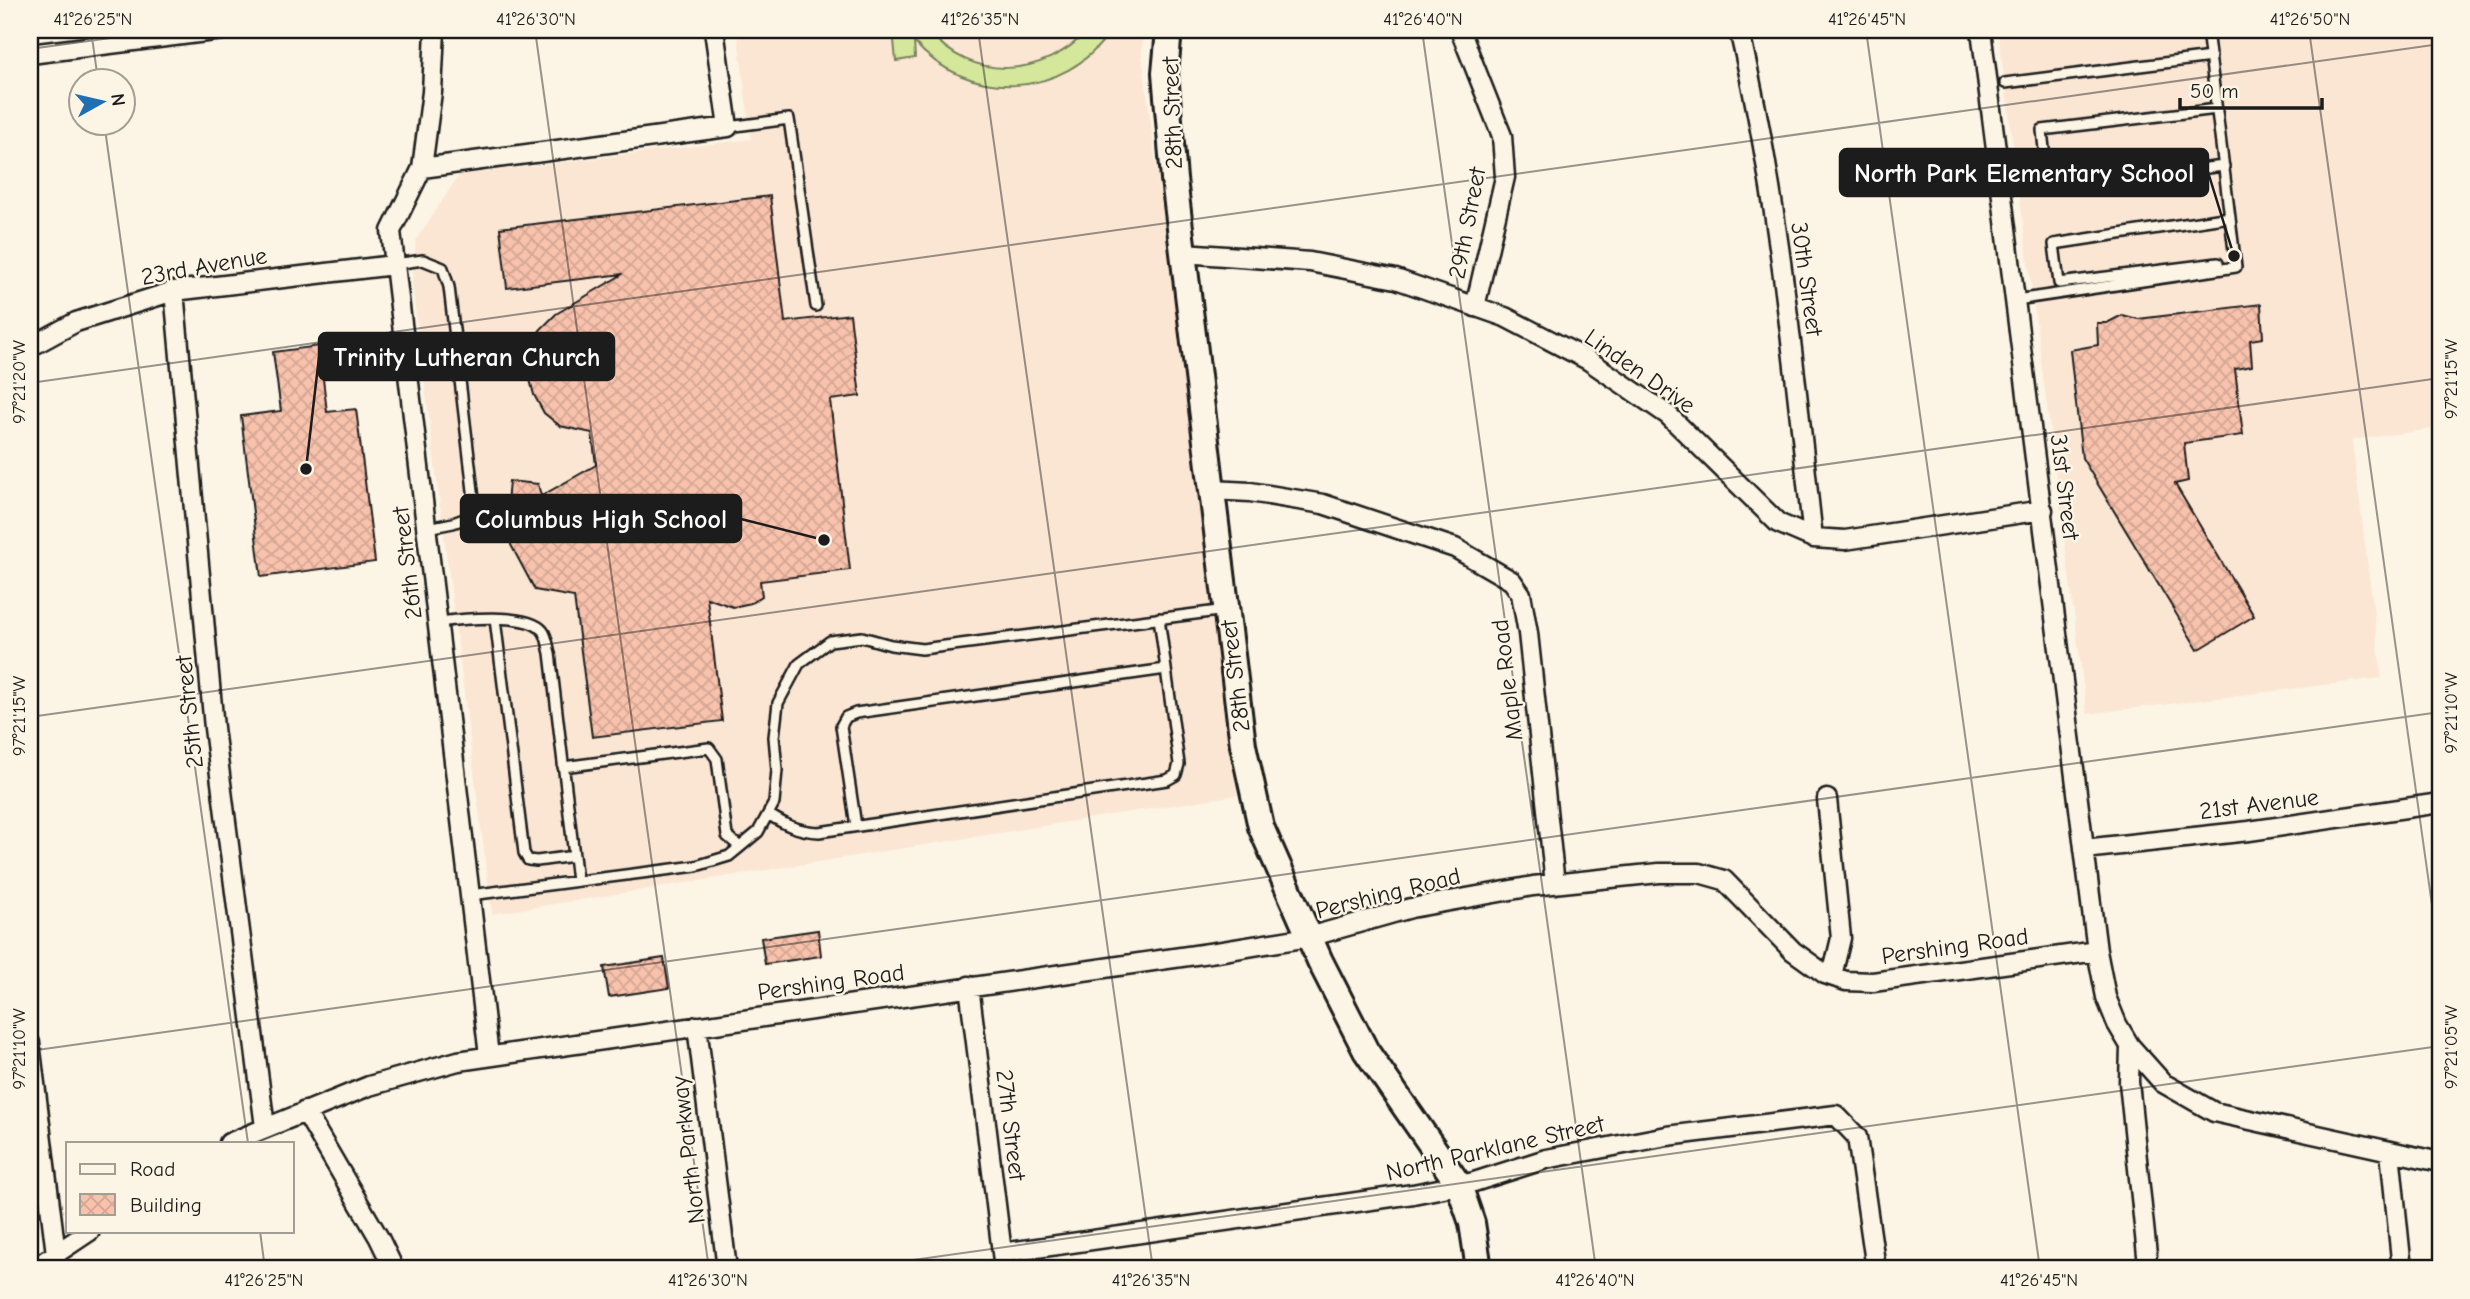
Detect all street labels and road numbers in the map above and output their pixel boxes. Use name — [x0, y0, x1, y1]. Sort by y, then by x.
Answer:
street label: 28th Street — [1156, 55, 1188, 170]
street label: 29th Street — [1442, 164, 1492, 281]
street label: 30th Street — [1785, 220, 1829, 339]
street label: 23rd Avenue — [139, 241, 269, 291]
street label: Linden Drive — [1579, 323, 1701, 419]
street label: 31st Street — [2045, 432, 2086, 543]
street label: 26th Street — [386, 504, 428, 621]
street label: 28th Street — [1214, 617, 1256, 734]
street label: Maple Road — [1486, 618, 1528, 742]
street label: 25th Street — [169, 653, 209, 770]
street label: 21st Avenue — [2198, 783, 2320, 825]
street label: Pershing Road — [1313, 862, 1463, 924]
street label: Pershing Road — [1880, 922, 2030, 970]
street label: Pershing Road — [756, 958, 906, 1006]
street label: 27th Street — [990, 1068, 1032, 1183]
street label: North Parkway — [665, 1074, 711, 1226]
street label: North Parklane Street — [1383, 1109, 1608, 1187]

